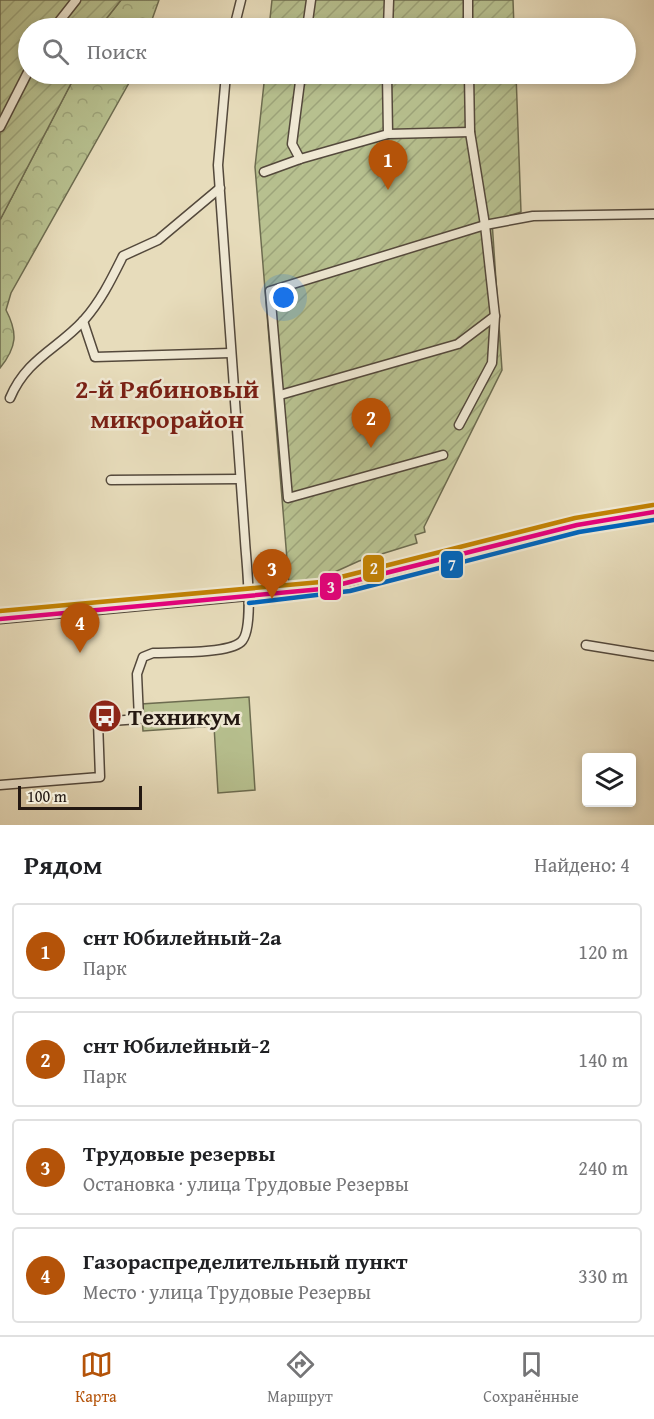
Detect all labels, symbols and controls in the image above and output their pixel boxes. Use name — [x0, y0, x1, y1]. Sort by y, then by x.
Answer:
search box — [18, 18, 636, 84]
icon: search — [39, 35, 72, 68]
text: Поиск — [87, 35, 147, 67]
pin: 1 — [368, 140, 408, 190]
your location — [269, 283, 298, 312]
district label: 2-й Рябиновый микрорайон — [75, 369, 259, 438]
pin: 2 — [352, 398, 391, 448]
pin: 3 — [252, 550, 292, 599]
line badge: 7 — [440, 550, 464, 579]
text: 7 — [448, 552, 456, 576]
line badge: 2 — [362, 554, 385, 583]
text: 2 — [370, 556, 378, 580]
line badge: 3 — [319, 572, 342, 601]
text: 3 — [327, 575, 335, 599]
pin: 4 — [60, 604, 100, 653]
bus stop icon: Техникум — [87, 698, 123, 734]
place label: Техникум — [128, 699, 241, 734]
map controls — [582, 753, 636, 807]
button: layers — [582, 753, 636, 807]
scale bar — [18, 783, 142, 810]
text: 100 m — [27, 784, 67, 808]
text: Рядом — [24, 845, 102, 884]
text: Найдено: 4 — [534, 850, 630, 879]
text: снт Юбилейный-2а — [83, 921, 282, 953]
text: 1 — [40, 937, 51, 966]
text: 120 m — [578, 937, 628, 966]
text: Парк — [83, 953, 127, 982]
text: снт Юбилейный-2 — [83, 1029, 270, 1061]
text: 2 — [40, 1045, 51, 1074]
text: 140 m — [578, 1045, 628, 1074]
text: Парк — [83, 1061, 127, 1090]
text: Трудовые резервы — [83, 1137, 275, 1169]
text: 3 — [40, 1153, 51, 1182]
text: 240 m — [578, 1153, 628, 1182]
text: Остановка · улица Трудовые Резервы — [83, 1169, 409, 1198]
text: Газораспределительный пункт — [83, 1245, 407, 1277]
text: 4 — [40, 1261, 51, 1290]
text: 330 m — [578, 1261, 628, 1290]
text: Место · улица Трудовые Резервы — [83, 1277, 371, 1306]
tab: Карта — [75, 1348, 117, 1408]
tab: Маршрут — [267, 1348, 333, 1408]
tab: Сохранённые — [483, 1348, 579, 1408]

